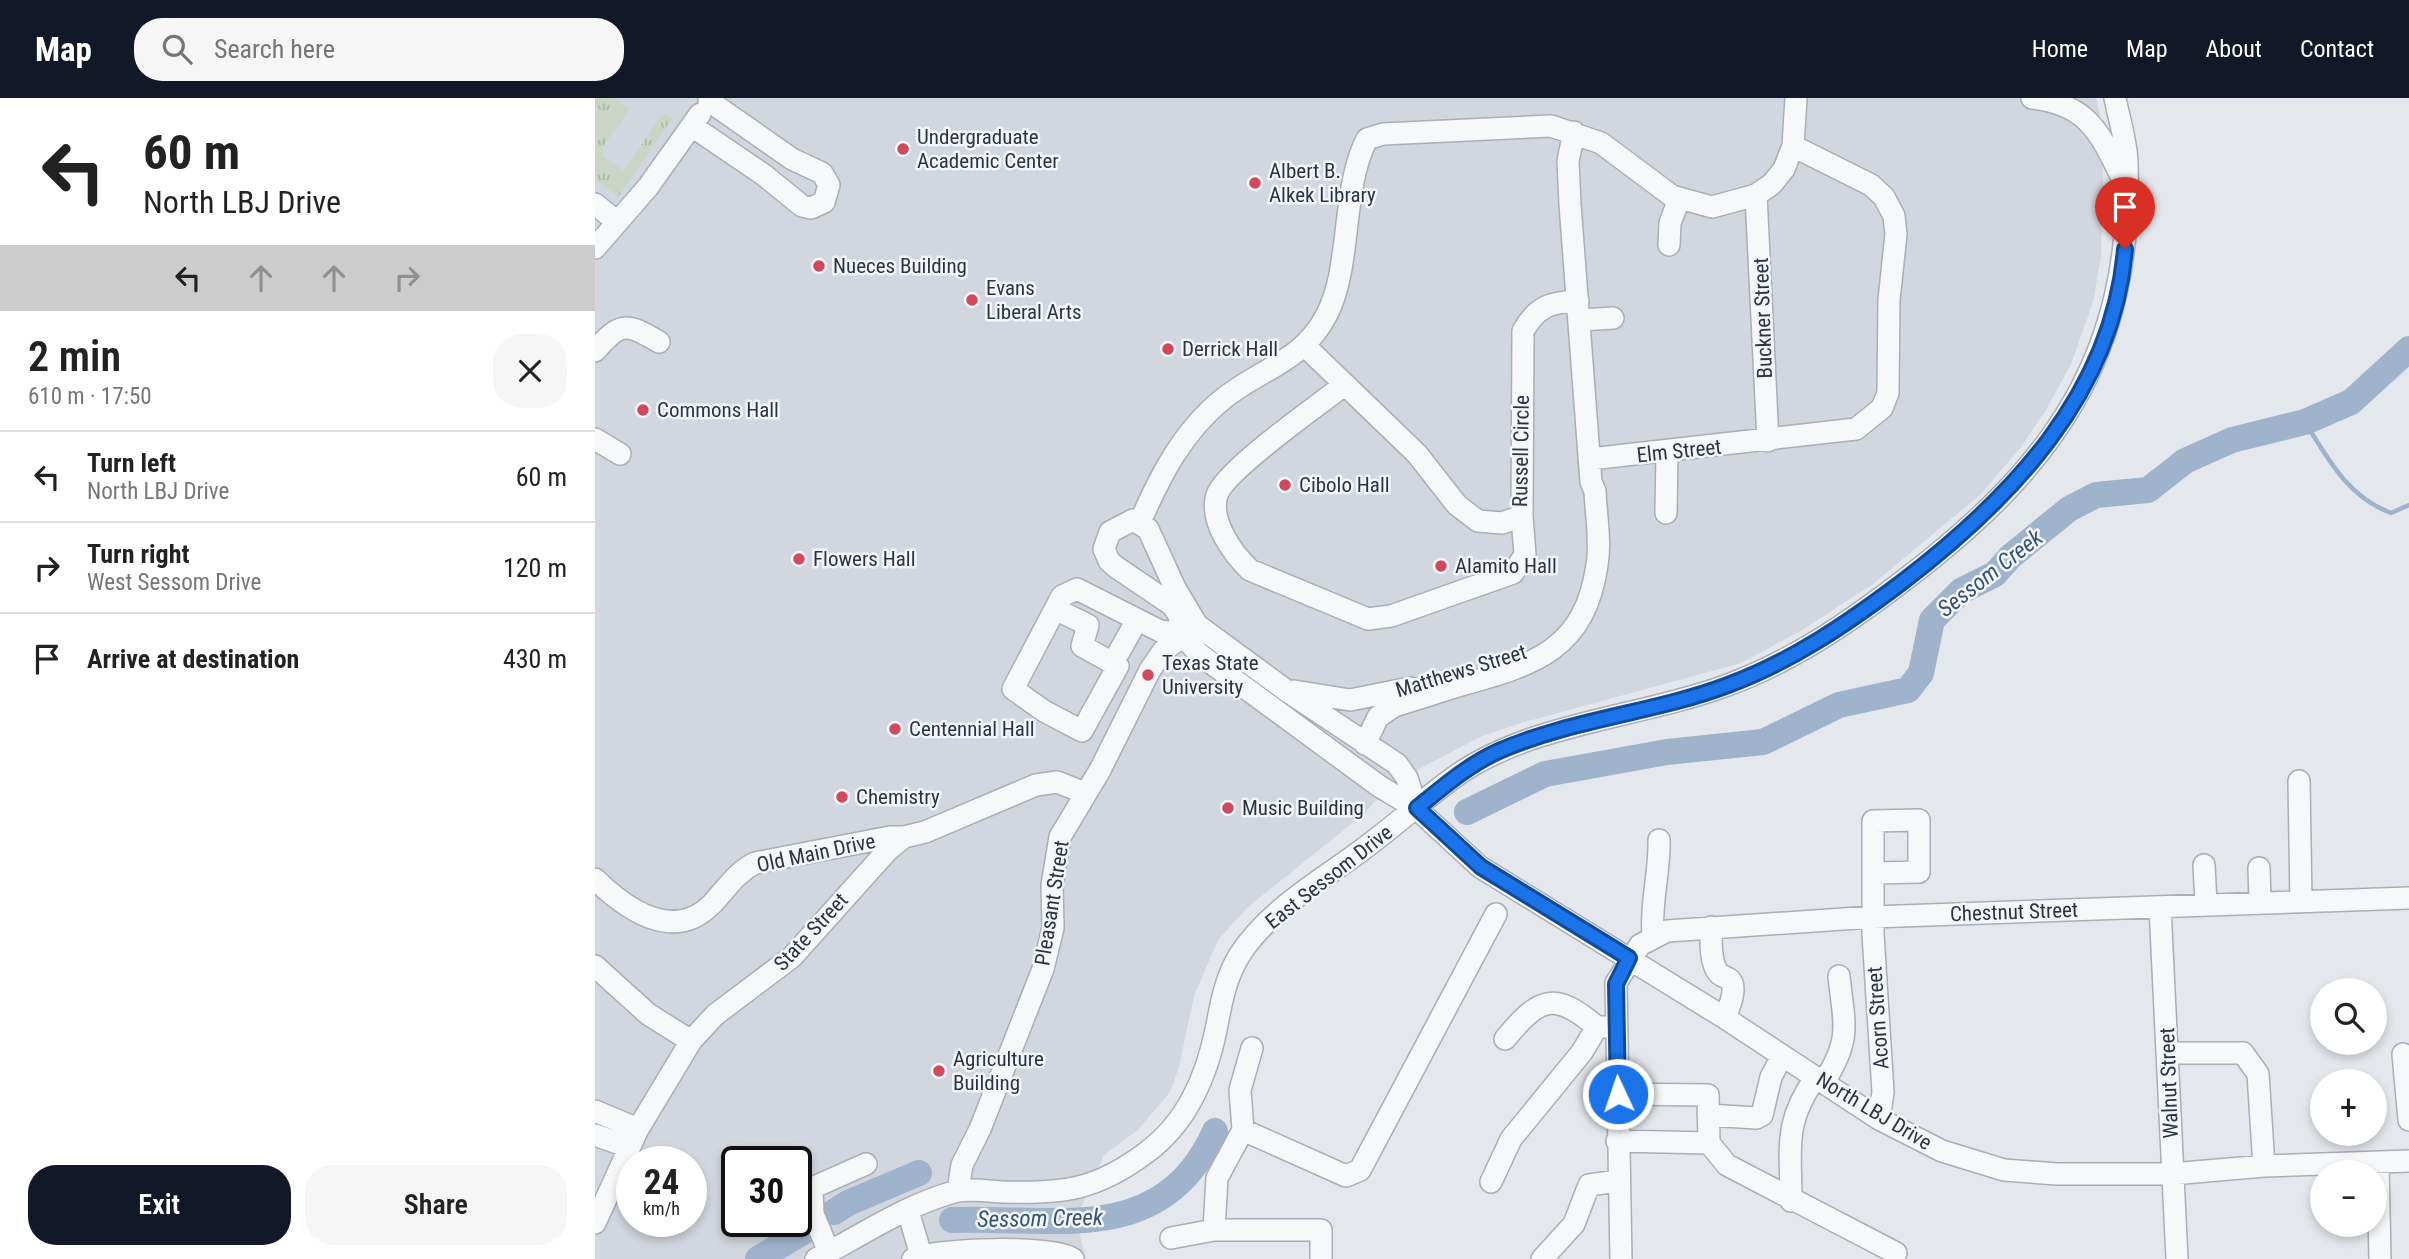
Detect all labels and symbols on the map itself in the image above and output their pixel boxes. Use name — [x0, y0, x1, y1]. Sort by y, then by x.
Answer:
place label: Undergraduate Academic Center — [917, 125, 1059, 173]
marker: Undergraduate Academic Center — [895, 141, 911, 157]
place label: Albert B. Alkek Library — [1269, 159, 1376, 207]
marker: Albert B. Alkek Library — [1247, 175, 1263, 191]
pin — [2095, 177, 2155, 249]
place label: Nueces Building — [833, 254, 967, 278]
street label: Buckner Street — [1749, 257, 1777, 379]
marker: Nueces Building — [811, 258, 827, 274]
place label: Evans Liberal Arts — [986, 276, 1082, 324]
marker: Evans Liberal Arts — [964, 292, 980, 308]
place label: Derrick Hall — [1182, 337, 1278, 361]
marker: Derrick Hall — [1160, 341, 1176, 357]
street label: Russell Circle — [1508, 395, 1534, 507]
place label: Commons Hall — [657, 398, 779, 422]
marker: Commons Hall — [635, 402, 651, 418]
street label: Elm Street — [1635, 435, 1723, 467]
place label: Cibolo Hall — [1299, 473, 1390, 497]
marker: Cibolo Hall — [1277, 477, 1293, 493]
water label: Sessom Creek — [1932, 523, 2049, 623]
place label: Flowers Hall — [813, 547, 915, 571]
marker: Flowers Hall — [791, 551, 807, 567]
place label: Alamito Hall — [1455, 554, 1557, 578]
marker: Alamito Hall — [1433, 558, 1449, 574]
street label: Matthews Street — [1393, 640, 1529, 702]
place label: Texas State University — [1162, 651, 1259, 699]
marker: Texas State University — [1140, 667, 1156, 683]
place label: Centennial Hall — [909, 717, 1035, 741]
marker: Centennial Hall — [887, 721, 903, 737]
place label: Chemistry — [856, 785, 940, 809]
marker: Chemistry — [834, 789, 850, 805]
place label: Music Building — [1242, 796, 1364, 820]
marker: Music Building — [1220, 800, 1236, 816]
street label: East Sessom Drive — [1261, 820, 1397, 934]
street label: Old Main Drive — [755, 829, 877, 877]
street label: Pleasant Street — [1030, 839, 1074, 967]
street label: State Street — [769, 888, 853, 976]
street label: Chestnut Street — [1949, 898, 2079, 926]
street label: Acorn Street — [1862, 966, 1894, 1070]
street label: Walnut Street — [2155, 1027, 2183, 1139]
place label: Agriculture Building — [953, 1047, 1044, 1095]
position arrow — [1581, 1057, 1655, 1131]
marker: Agriculture Building — [931, 1063, 947, 1079]
street label: North LBJ Drive — [1812, 1067, 1936, 1155]
speed limit sign: 30 — [721, 1146, 812, 1237]
water label: Sessom Creek — [977, 1204, 1104, 1233]

